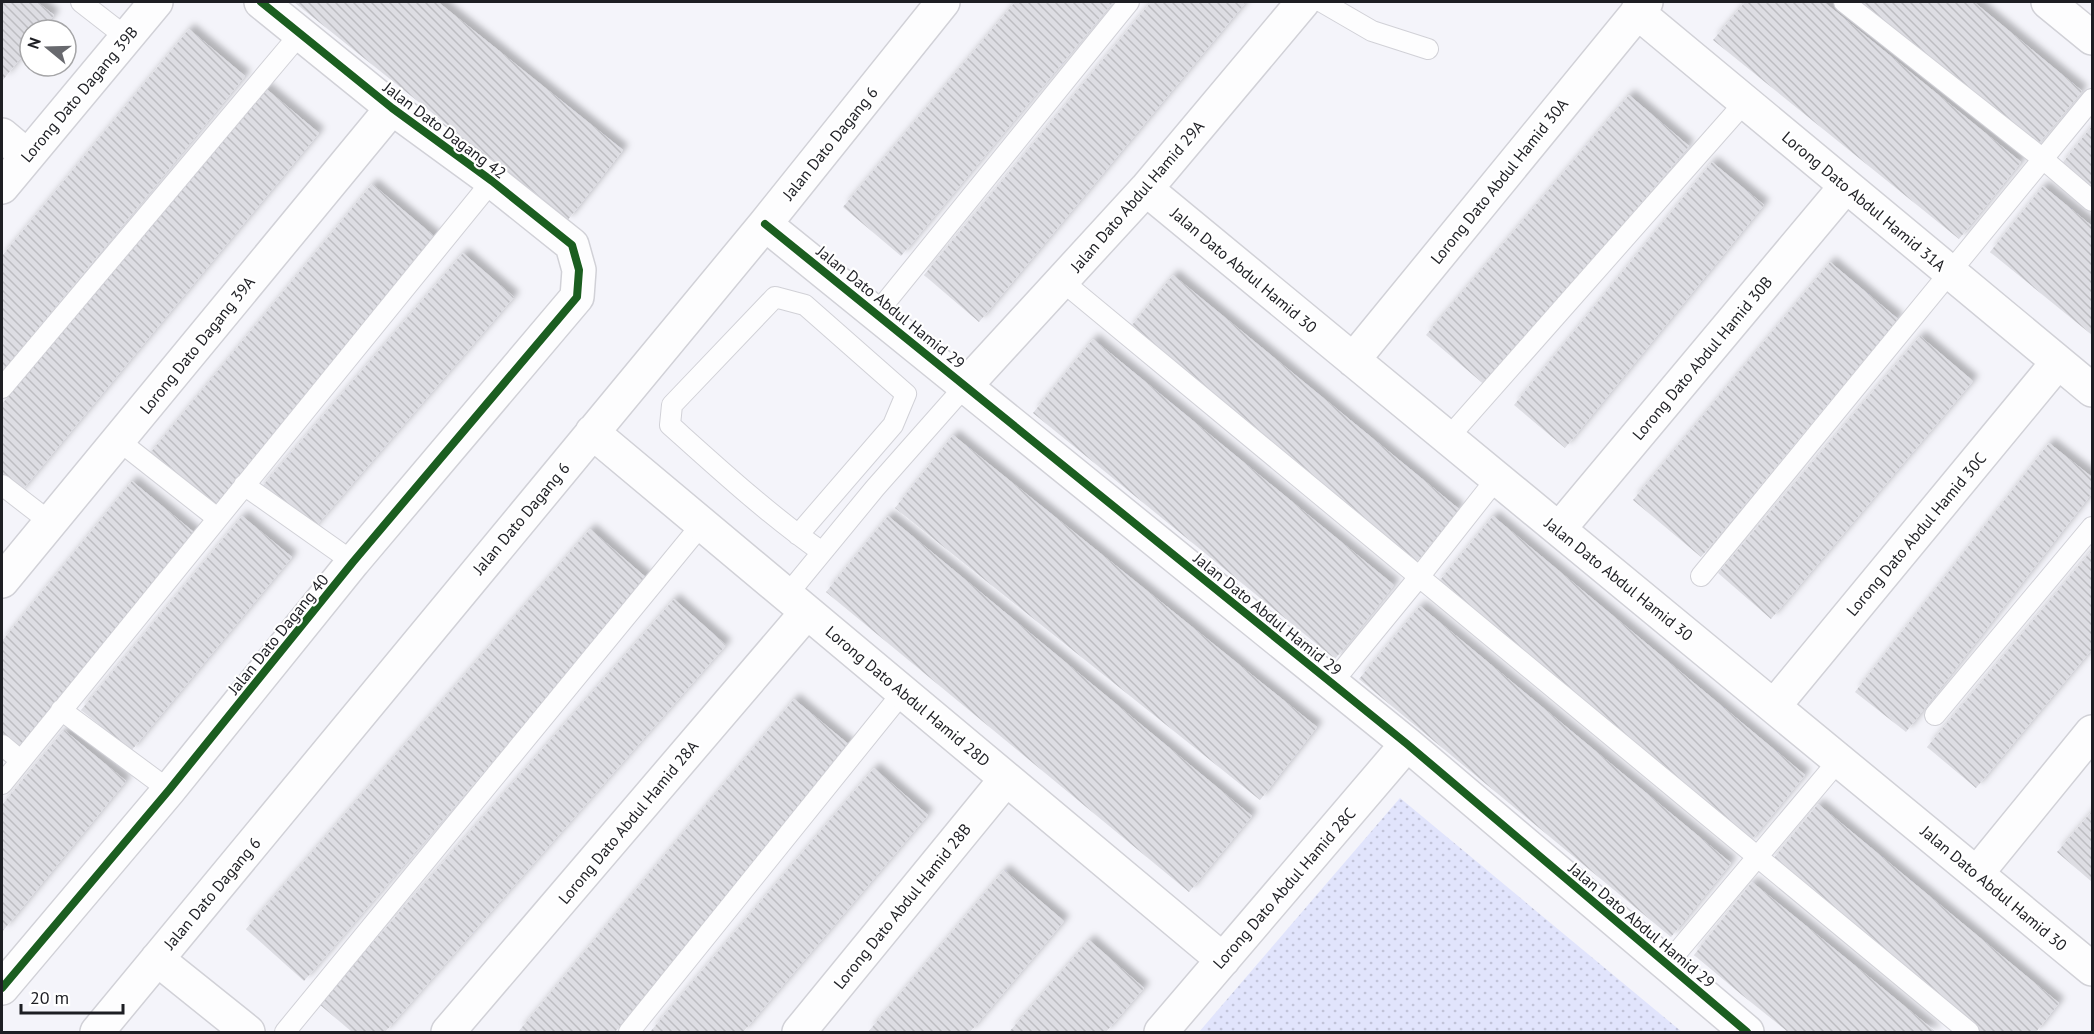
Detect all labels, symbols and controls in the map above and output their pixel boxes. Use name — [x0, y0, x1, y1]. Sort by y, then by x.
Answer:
north arrow — [18, 18, 78, 78]
street label: Lorong Dato Dagang 39B — [16, 22, 142, 166]
text: N — [23, 35, 45, 51]
street label: Jalan Dato Dagang 42 — [379, 77, 510, 183]
street label: Jalan Dato Dagang 6 — [778, 82, 882, 204]
street label: Lorong Dato Abdul Hamid 30A — [1426, 94, 1572, 268]
street label: Jalan Dato Abdul Hamid 29A — [1065, 116, 1209, 277]
street label: Lorong Dato Abdul Hamid 31A — [1778, 127, 1950, 276]
street label: Jalan Dato Abdul Hamid 30 — [1166, 202, 1321, 337]
street label: Jalan Dato Abdul Hamid 29 — [812, 240, 969, 373]
street label: Lorong Dato Dagang 39A — [135, 272, 259, 418]
street label: Lorong Dato Abdul Hamid 30B — [1628, 272, 1776, 444]
street label: Lorong Dato Abdul Hamid 30C — [1842, 448, 1990, 620]
street label: Jalan Dato Dagang 6 — [468, 458, 574, 579]
street label: Jalan Dato Abdul Hamid 30 — [1540, 512, 1697, 645]
street label: Jalan Dato Abdul Hamid 29 — [1189, 547, 1346, 680]
street label: Jalan Dato Dagang 40 — [223, 570, 333, 699]
street label: Lorong Dato Abdul Hamid 28D — [822, 621, 994, 771]
street label: Lorong Dato Abdul Hamid 28A — [554, 736, 703, 908]
street label: Lorong Dato Abdul Hamid 28C — [1209, 803, 1359, 973]
street label: Lorong Dato Abdul Hamid 28B — [829, 819, 975, 993]
street label: Jalan Dato Abdul Hamid 30 — [1916, 820, 2071, 955]
street label: Jalan Dato Dagang 6 — [159, 833, 265, 954]
street label: Jalan Dato Abdul Hamid 29 — [1564, 857, 1719, 992]
scale bar — [21, 977, 123, 1015]
text: 20 m — [30, 986, 69, 1009]

